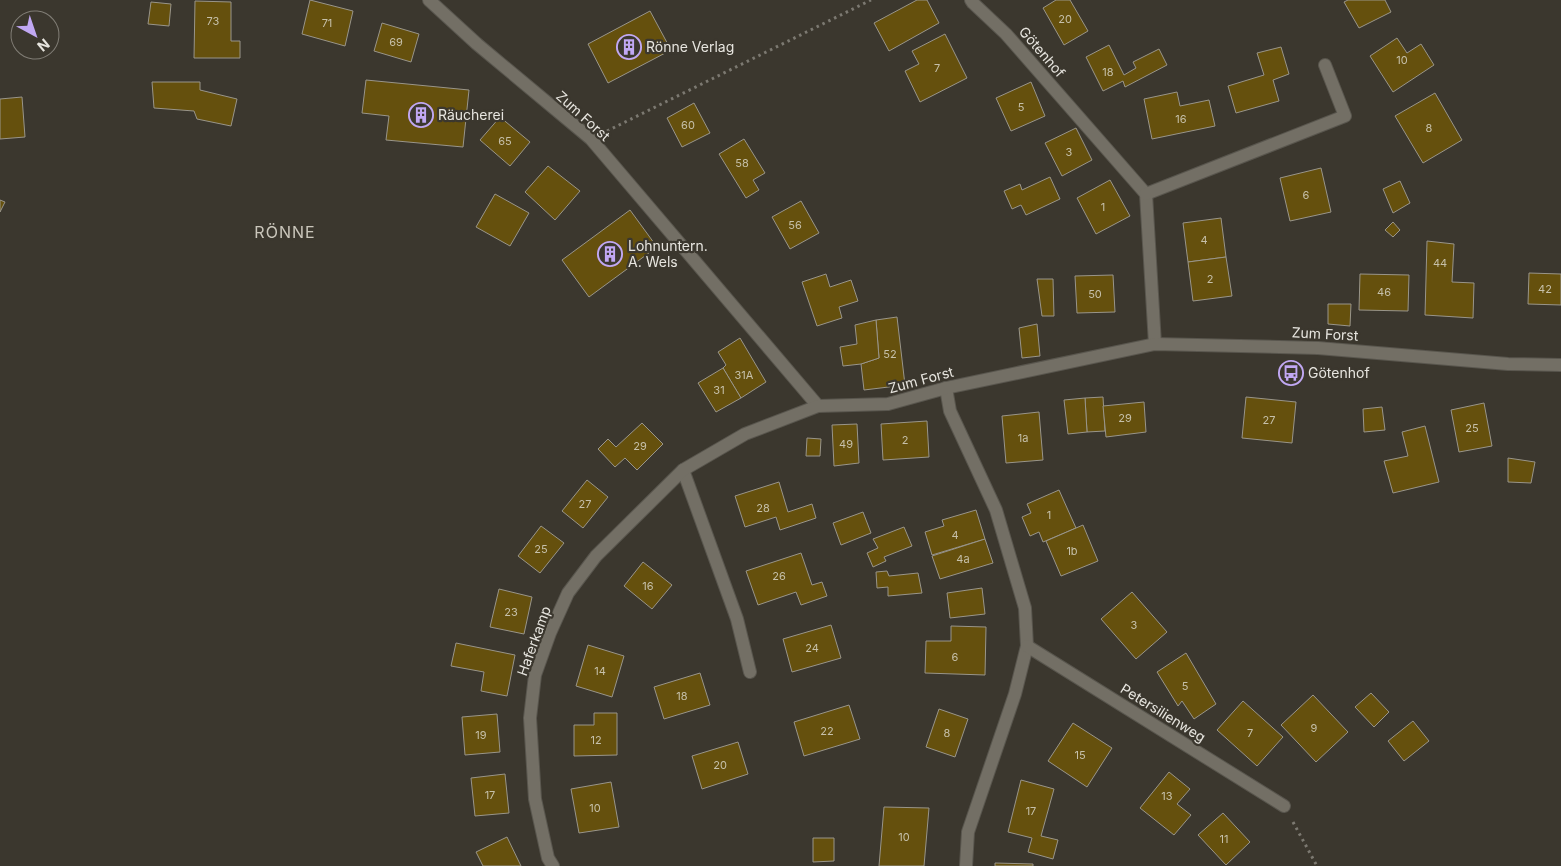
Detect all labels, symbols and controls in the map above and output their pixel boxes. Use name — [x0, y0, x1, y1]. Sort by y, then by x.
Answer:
north arrow — [10, 10, 60, 60]
house number: 20 — [1058, 12, 1072, 26]
house number: 73 — [207, 14, 220, 28]
house number: 71 — [322, 16, 332, 30]
street label: Götenhof — [1016, 23, 1069, 80]
building icon: Rönne Verlag — [616, 34, 642, 60]
text: N — [34, 35, 53, 55]
house number: 69 — [389, 35, 403, 49]
place label: Rönne Verlag — [646, 38, 734, 55]
house number: 10 — [1396, 53, 1408, 67]
house number: 7 — [934, 61, 940, 75]
house number: 18 — [1102, 65, 1114, 79]
street label: Zum Forst — [553, 87, 614, 145]
house number: 5 — [1018, 100, 1025, 114]
building icon: Räucherei — [408, 102, 434, 128]
place label: Räucherei — [438, 106, 504, 123]
house number: 16 — [1175, 112, 1187, 126]
house number: 60 — [681, 118, 695, 132]
house number: 8 — [1426, 121, 1433, 135]
house number: 65 — [498, 134, 512, 148]
house number: 3 — [1066, 145, 1073, 159]
house number: 58 — [735, 156, 749, 170]
house number: 6 — [1303, 188, 1310, 202]
house number: 1 — [1101, 200, 1105, 214]
house number: 56 — [788, 218, 802, 232]
district label: RÖNNE — [254, 222, 316, 242]
house number: 4 — [1200, 233, 1208, 247]
place label: Lohnuntern. A. Wels — [628, 237, 708, 270]
building icon: Lohnuntern. A. Wels — [597, 241, 623, 267]
house number: 44 — [1433, 256, 1447, 270]
house number: 2 — [1207, 272, 1213, 286]
house number: 42 — [1538, 282, 1552, 296]
house number: 46 — [1377, 285, 1391, 299]
house number: 50 — [1088, 287, 1102, 301]
street label: Zum Forst — [1291, 323, 1359, 344]
house number: 52 — [883, 347, 897, 361]
bus stop icon: Götenhof — [1278, 360, 1304, 386]
street label: Zum Forst — [886, 363, 956, 396]
place label: Götenhof — [1308, 364, 1370, 381]
house number: 31A — [735, 368, 754, 382]
house number: 31 — [713, 383, 725, 397]
house number: 29 — [1118, 411, 1132, 425]
house number: 27 — [1263, 413, 1275, 427]
house number: 25 — [1465, 421, 1479, 435]
house number: 1a — [1018, 431, 1028, 445]
house number: 2 — [902, 433, 908, 447]
house number: 49 — [839, 437, 853, 451]
house number: 29 — [633, 439, 647, 453]
house number: 27 — [579, 497, 591, 511]
house number: 28 — [756, 501, 770, 515]
house number: 1 — [1047, 508, 1051, 522]
house number: 4 — [951, 528, 959, 542]
house number: 25 — [534, 542, 548, 556]
house number: 1b — [1066, 544, 1078, 558]
house number: 4a — [956, 552, 970, 566]
house number: 26 — [772, 569, 786, 583]
house number: 16 — [642, 579, 654, 593]
street label: Haferkamp — [513, 604, 554, 678]
house number: 23 — [504, 605, 518, 619]
house number: 3 — [1131, 618, 1138, 632]
house number: 24 — [805, 641, 819, 655]
house number: 6 — [952, 650, 959, 664]
house number: 14 — [594, 664, 606, 678]
house number: 5 — [1182, 679, 1189, 693]
street label: Petersilienweg — [1118, 680, 1209, 745]
house number: 18 — [676, 689, 688, 703]
house number: 9 — [1311, 721, 1318, 735]
house number: 22 — [820, 724, 834, 738]
house number: 8 — [944, 726, 951, 740]
house number: 7 — [1247, 726, 1253, 740]
house number: 19 — [475, 728, 487, 742]
house number: 12 — [590, 733, 602, 747]
house number: 15 — [1074, 748, 1086, 762]
house number: 20 — [713, 758, 727, 772]
house number: 17 — [485, 788, 495, 802]
house number: 13 — [1161, 789, 1173, 803]
house number: 10 — [589, 801, 601, 815]
house number: 17 — [1026, 804, 1036, 818]
house number: 10 — [898, 830, 910, 844]
house number: 11 — [1220, 832, 1228, 846]

